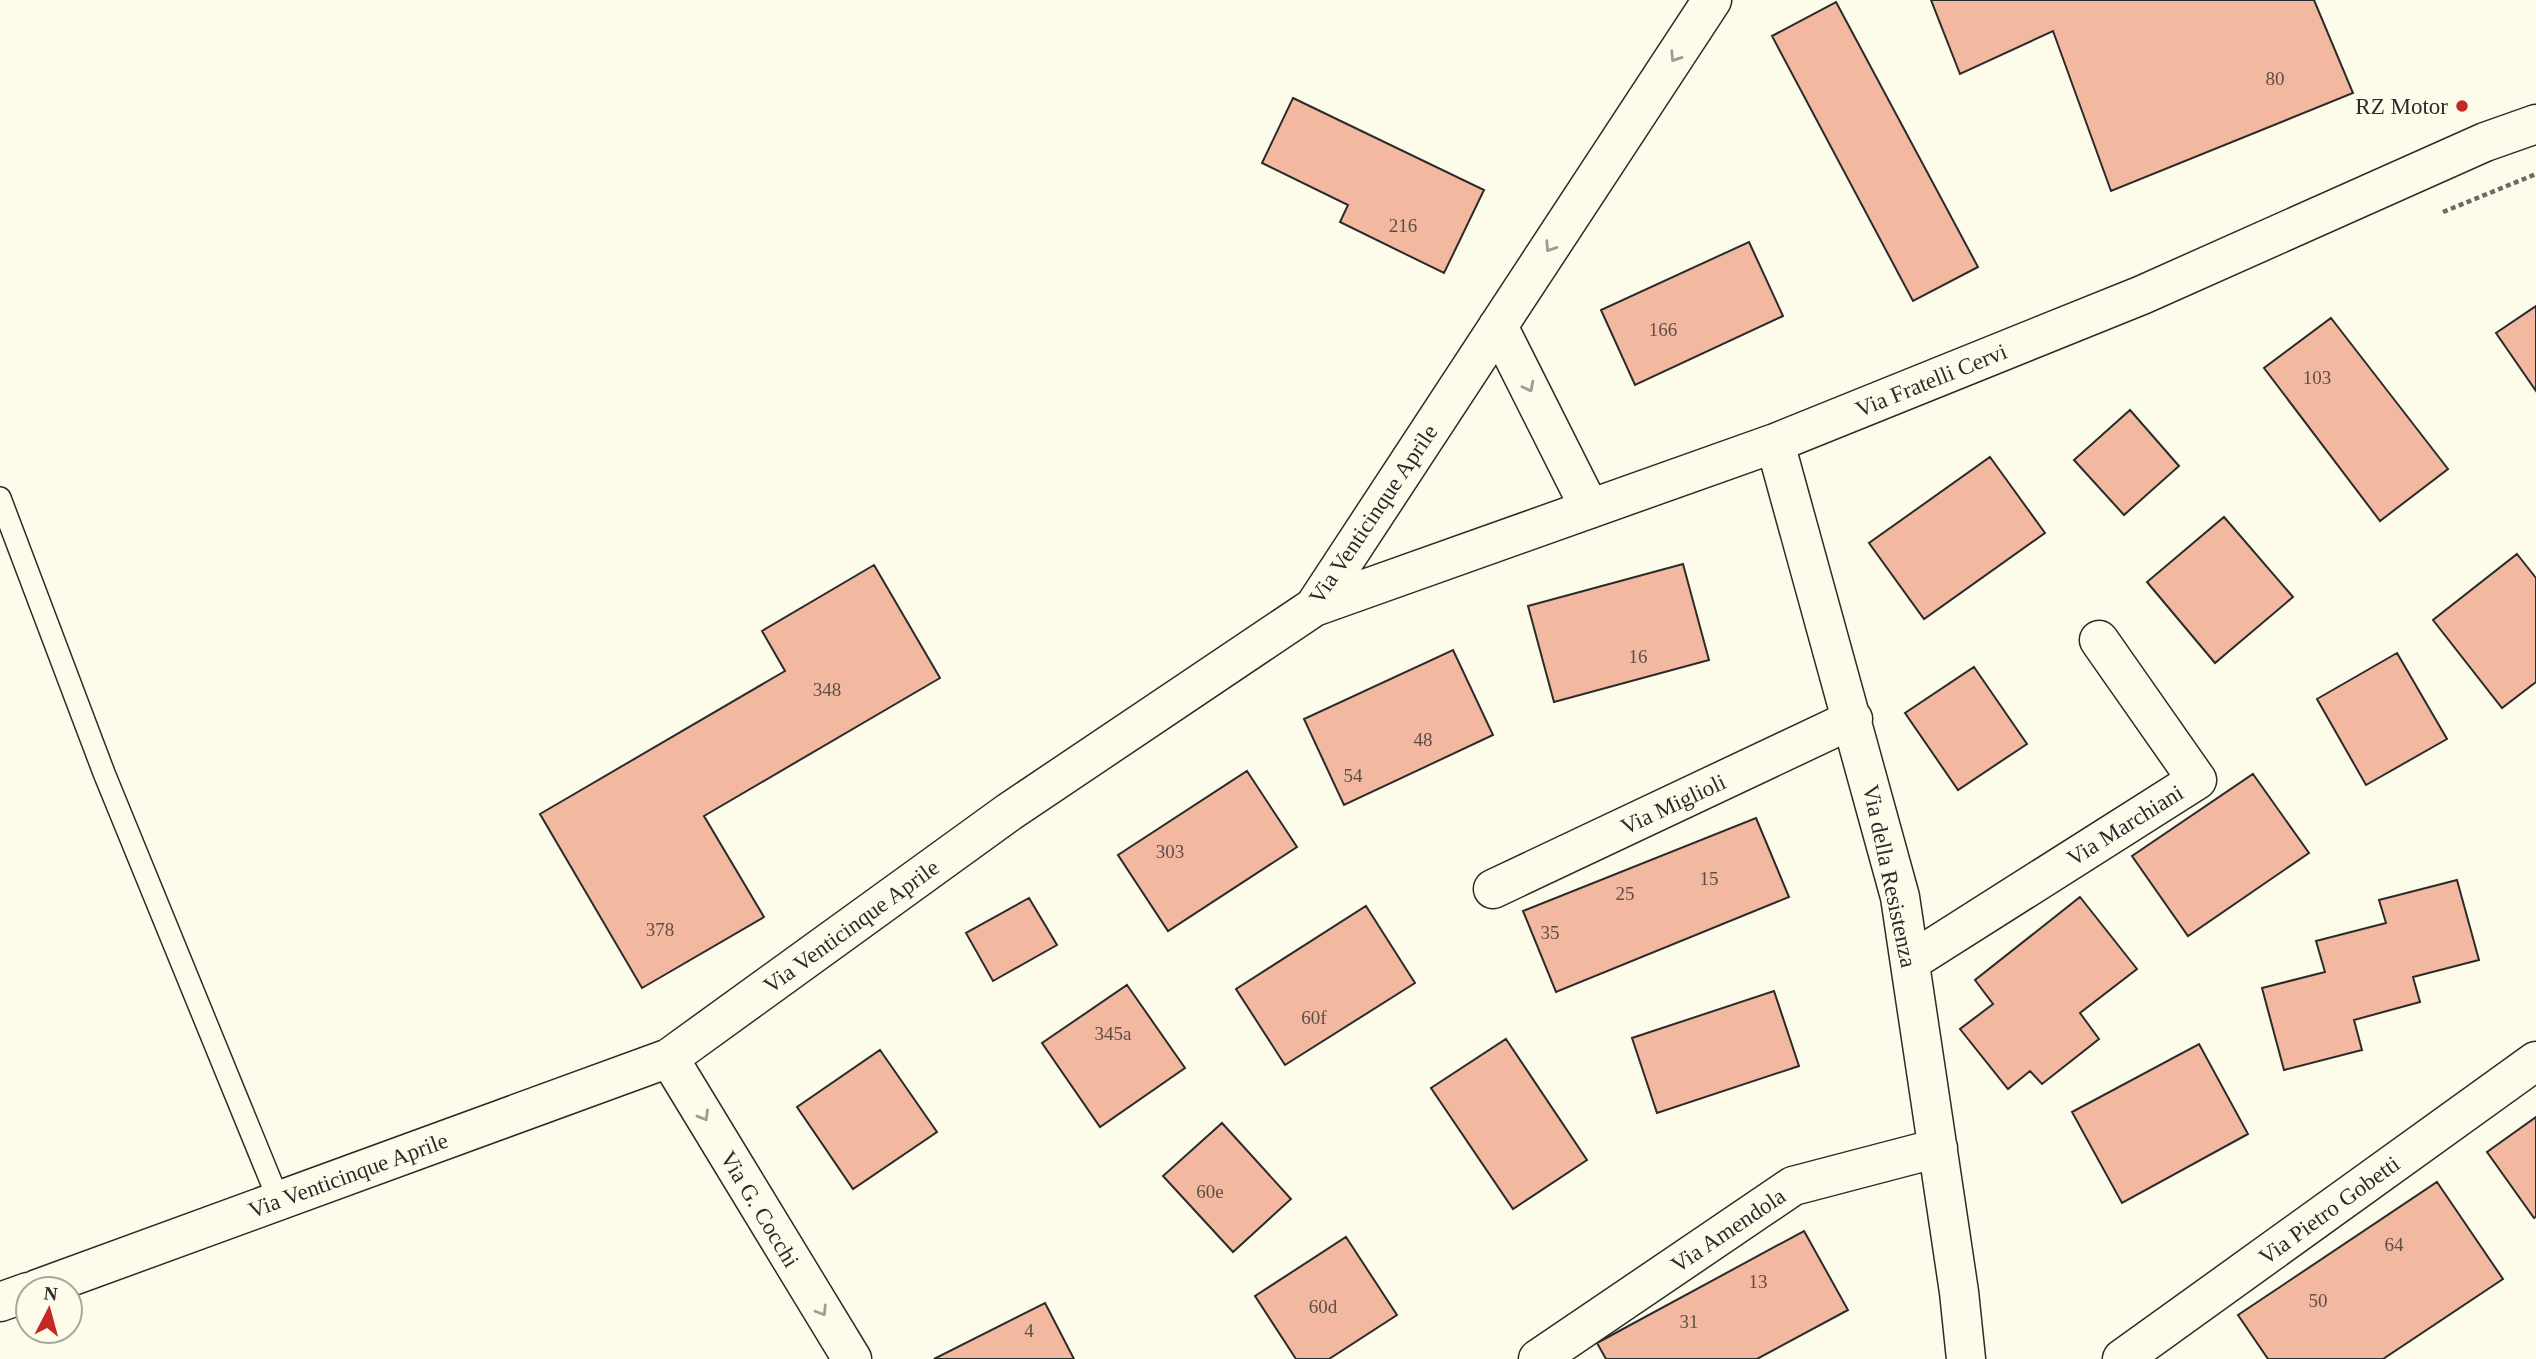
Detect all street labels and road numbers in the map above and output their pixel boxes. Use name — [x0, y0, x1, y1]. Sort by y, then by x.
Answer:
street label: Via Fratelli Cervi — [1852, 339, 2010, 422]
street label: Via Venticinque Aprile — [1304, 420, 1443, 608]
street label: Via Miglioli — [1617, 769, 1730, 840]
street label: Via Marchiani — [2063, 780, 2188, 871]
street label: Via della Resistenza — [1858, 782, 1921, 970]
street label: Via Venticinque Aprile — [759, 854, 944, 998]
street label: Via Venticinque Aprile — [245, 1128, 451, 1223]
street label: Via G. Cocchi — [715, 1147, 804, 1272]
street label: Via Pietro Gobetti — [2254, 1151, 2404, 1270]
street label: Via Amendola — [1667, 1183, 1790, 1278]

